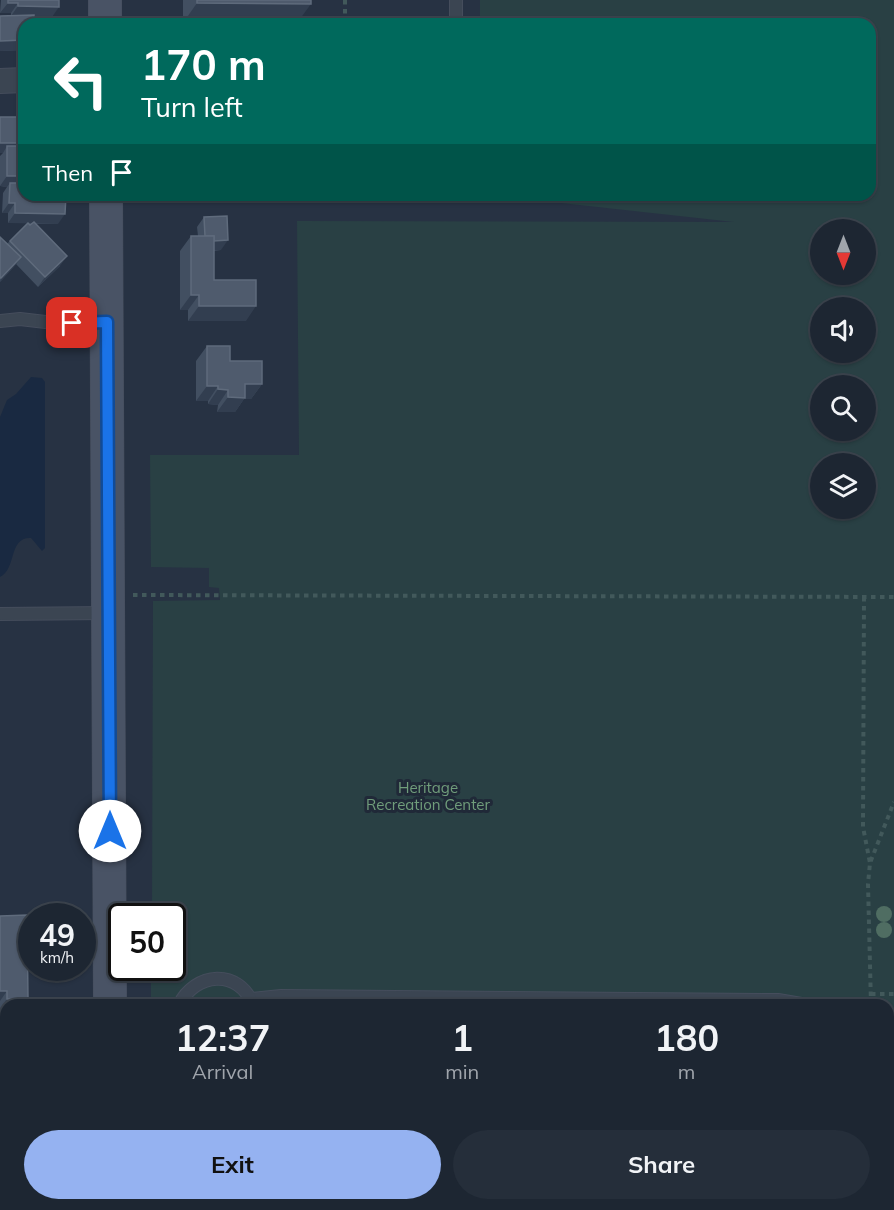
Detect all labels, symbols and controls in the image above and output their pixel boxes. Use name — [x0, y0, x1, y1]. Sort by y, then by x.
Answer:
text: 170 m — [141, 38, 266, 91]
icon: left — [42, 42, 120, 120]
text: Turn left — [141, 90, 243, 124]
icon: arrive — [105, 156, 138, 189]
text: Then — [42, 159, 93, 187]
north arrow — [810, 219, 876, 285]
map controls — [810, 219, 876, 519]
pin — [46, 297, 97, 348]
button: sound — [810, 297, 876, 363]
icon: arrive — [55, 306, 88, 339]
button: search — [810, 375, 876, 441]
button: layers — [810, 453, 876, 519]
park label: Heritage Recreation Center — [366, 778, 490, 814]
position arrow — [78, 799, 142, 863]
speed limit sign: 50 — [108, 903, 186, 981]
text: 49 — [39, 916, 75, 954]
text: km/h — [40, 948, 74, 967]
text: 12:37 — [175, 1015, 270, 1060]
text: 1 — [451, 1015, 473, 1060]
text: 180 — [654, 1015, 719, 1060]
text: Arrival — [192, 1059, 253, 1084]
text: min — [445, 1059, 479, 1084]
text: m — [678, 1059, 695, 1084]
button: Exit — [24, 1130, 441, 1199]
button: Share — [453, 1130, 870, 1199]

